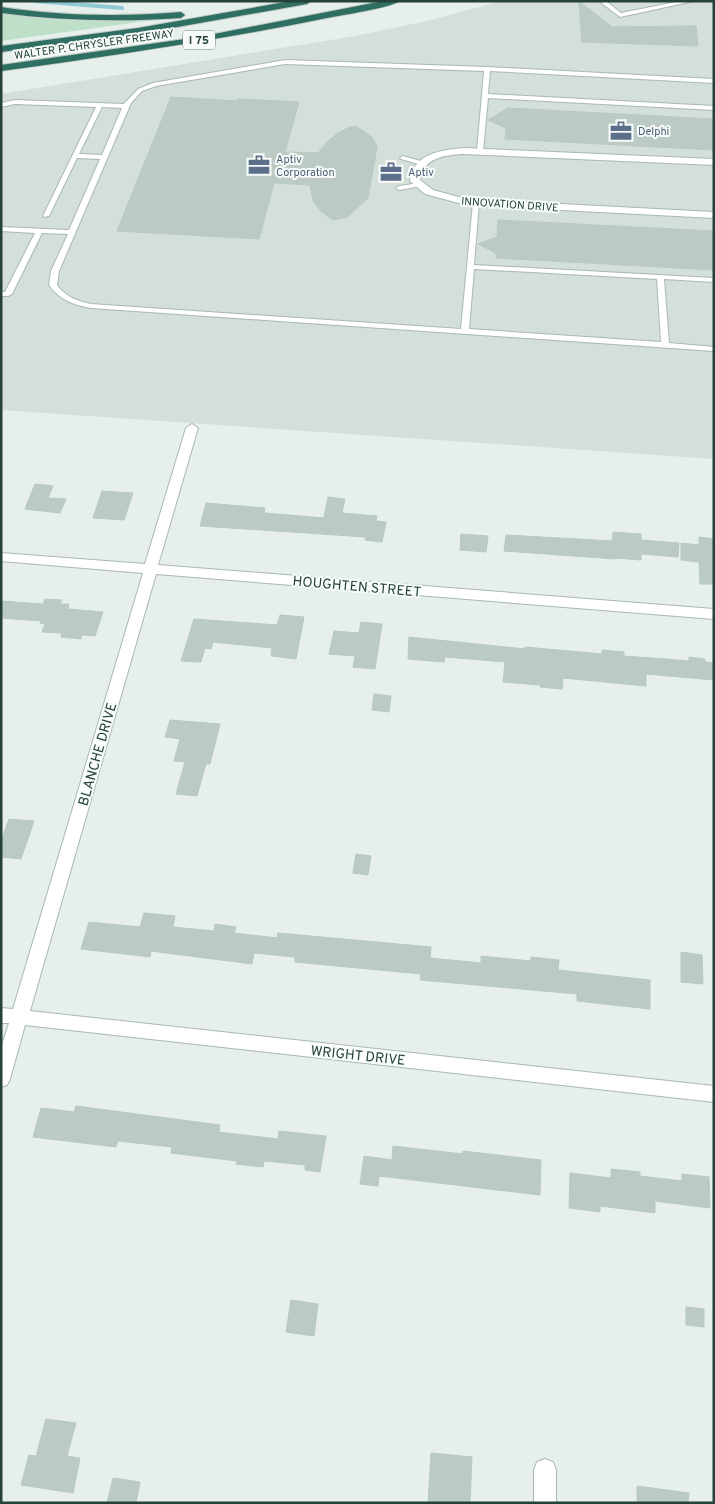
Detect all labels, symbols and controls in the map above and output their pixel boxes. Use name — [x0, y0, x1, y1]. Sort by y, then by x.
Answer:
street label: WALTER P. CHRYSLER FREEWAY — [13, 27, 175, 63]
road number: I 75 — [183, 30, 215, 50]
office icon: Delphi — [608, 118, 634, 144]
place label: Delphi — [638, 125, 669, 139]
office icon: Aptiv Corporation — [246, 152, 272, 178]
place label: Aptiv Corporation — [276, 153, 335, 180]
office icon: Aptiv — [378, 159, 404, 185]
place label: Aptiv — [408, 166, 434, 180]
street label: INNOVATION DRIVE — [461, 195, 559, 215]
street label: HOUGHTEN STREET — [292, 573, 422, 602]
street label: BLANCHE DRIVE — [76, 701, 121, 808]
street label: WRIGHT DRIVE — [310, 1043, 406, 1070]

